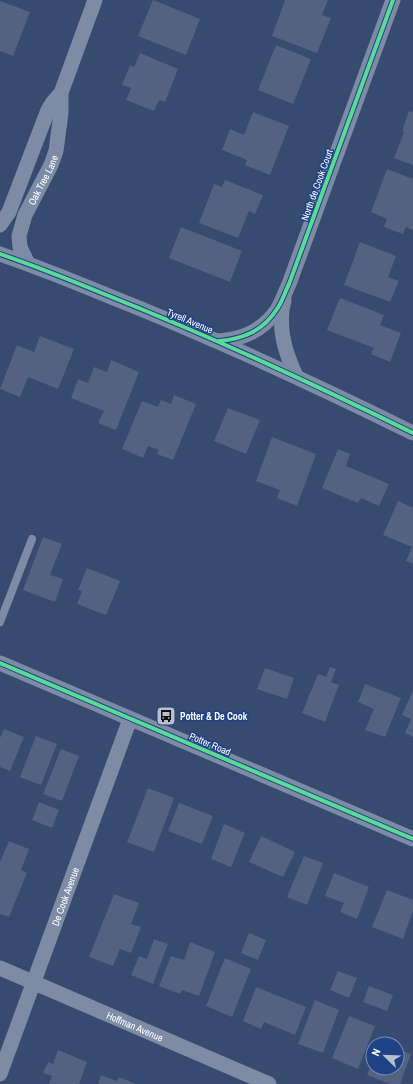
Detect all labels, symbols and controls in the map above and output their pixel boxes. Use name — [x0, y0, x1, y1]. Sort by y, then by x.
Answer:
street label: North de Cook Court — [298, 147, 336, 223]
street label: Oak Tree Lane — [25, 153, 61, 207]
street label: Tyrell Avenue — [165, 305, 216, 337]
bus stop icon: Potter & De Cook — [155, 705, 177, 727]
place label: Potter & De Cook — [180, 710, 248, 723]
street label: Potter Road — [187, 729, 233, 759]
street label: De Cook Avenue — [48, 865, 82, 928]
street label: Hoffman Avenue — [105, 1008, 166, 1044]
north arrow — [365, 1036, 405, 1076]
text: N — [368, 1046, 384, 1058]

